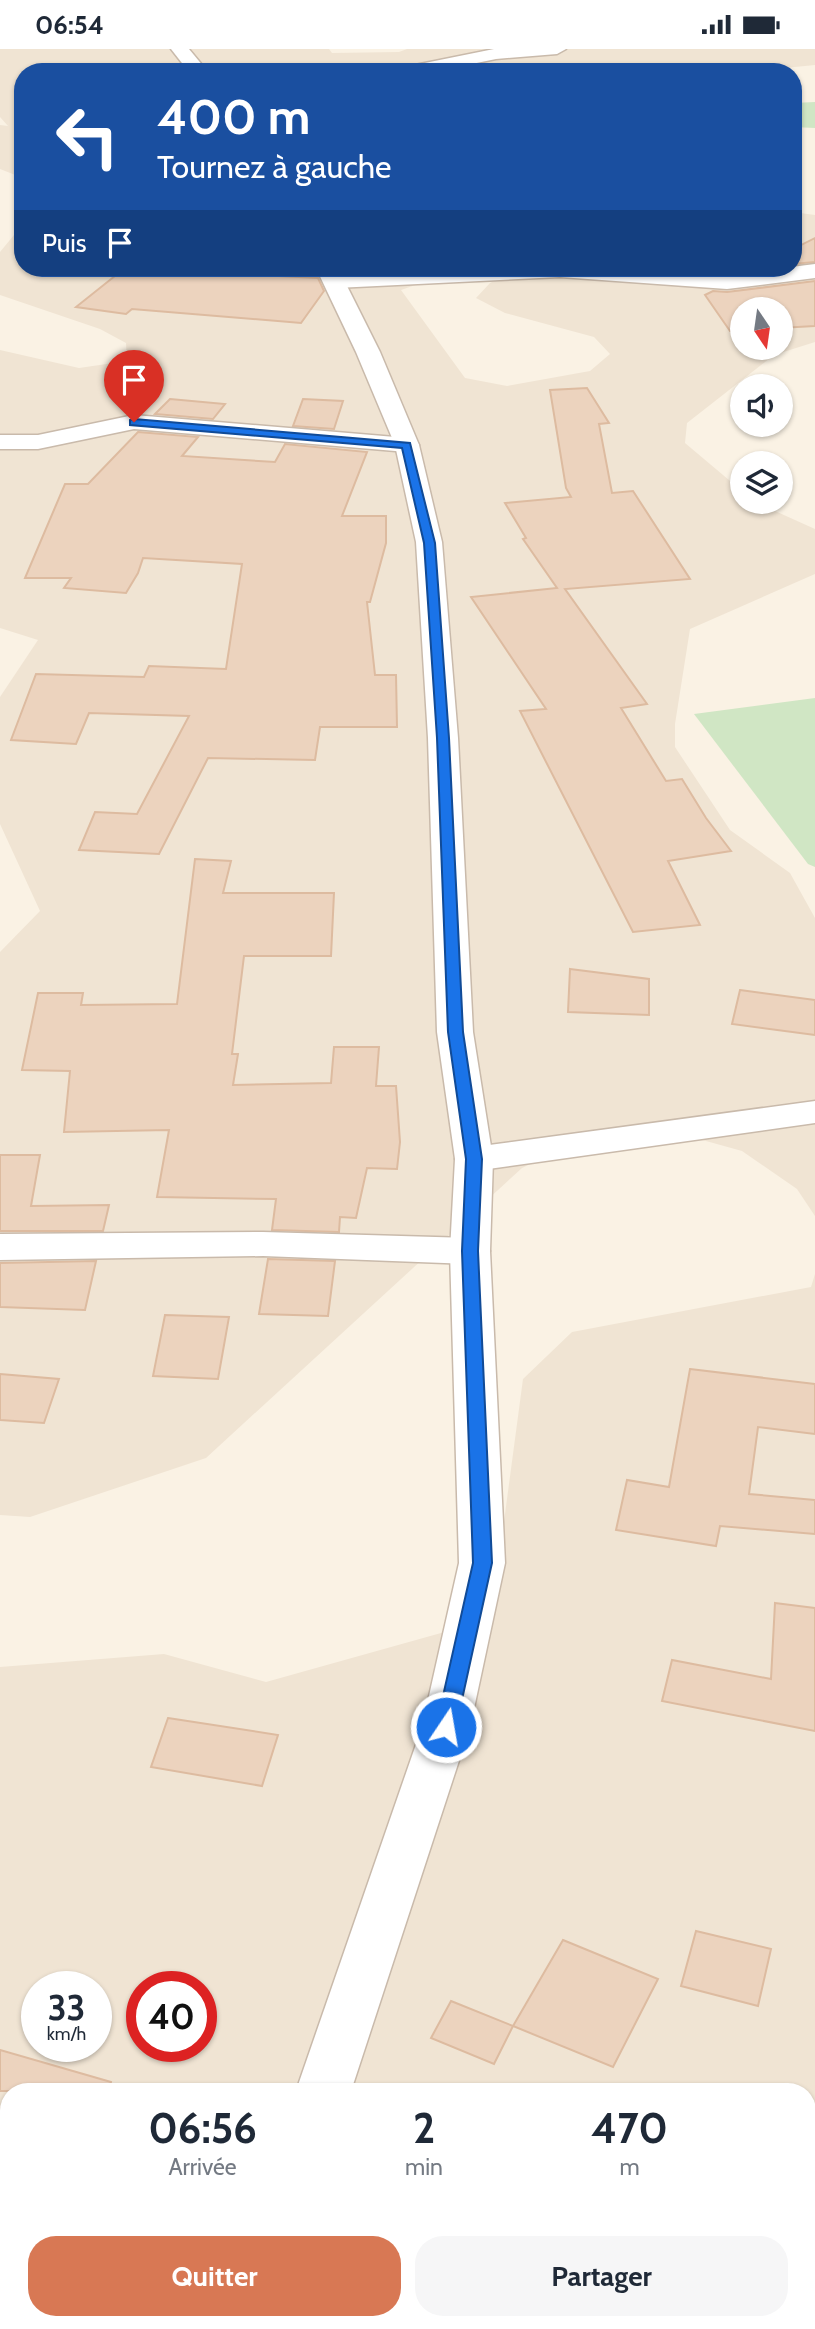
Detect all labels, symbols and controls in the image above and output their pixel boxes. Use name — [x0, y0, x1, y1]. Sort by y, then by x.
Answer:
text: 06:54 — [35, 9, 104, 41]
text: 400 m — [157, 87, 310, 146]
icon: left — [42, 91, 133, 182]
text: Tournez à gauche — [157, 147, 391, 186]
icon: arrive — [101, 224, 139, 262]
text: Puis — [42, 227, 87, 259]
north arrow — [730, 297, 793, 361]
map controls — [730, 297, 793, 514]
pin — [104, 350, 164, 422]
icon: arrive — [115, 361, 153, 399]
button: sound — [730, 374, 793, 437]
button: layers — [730, 451, 793, 514]
position arrow — [409, 1690, 483, 1764]
speed limit sign: 40 — [126, 1971, 217, 2062]
text: 33 — [48, 1986, 85, 2029]
text: km/h — [47, 2023, 86, 2045]
text: 06:56 — [148, 2102, 257, 2154]
text: 2 — [413, 2102, 435, 2154]
text: 470 — [591, 2102, 668, 2154]
text: Arrivée — [168, 2153, 237, 2181]
text: min — [405, 2153, 443, 2181]
text: m — [619, 2153, 640, 2181]
button: Quitter — [28, 2236, 401, 2316]
button: Partager — [415, 2236, 788, 2316]

